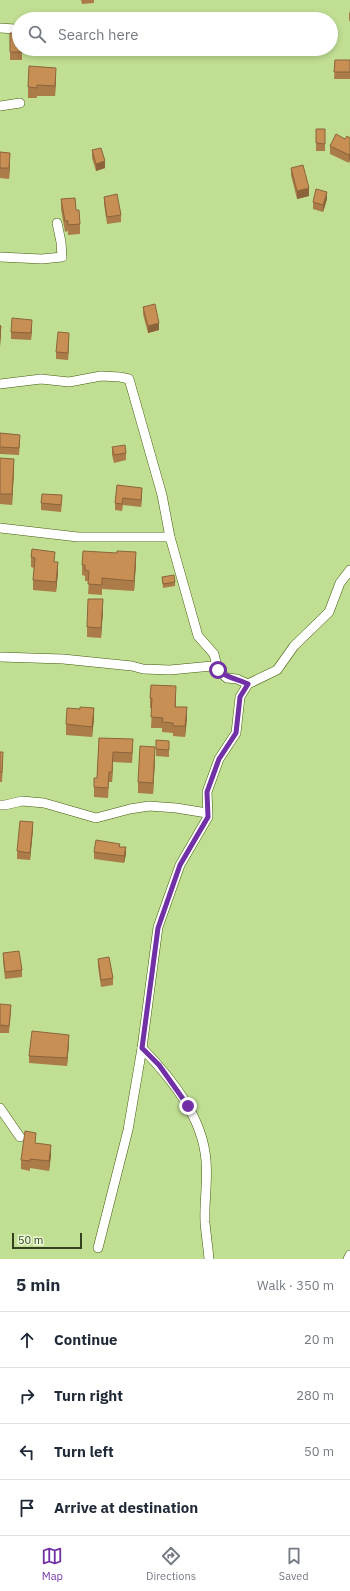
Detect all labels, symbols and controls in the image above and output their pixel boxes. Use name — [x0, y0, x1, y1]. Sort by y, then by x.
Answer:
search box — [12, 12, 338, 56]
icon: search — [26, 23, 48, 45]
text: Search here — [58, 25, 138, 44]
route start — [209, 661, 227, 679]
route end — [179, 1097, 197, 1115]
scale bar — [12, 1231, 82, 1250]
text: 50 m — [18, 1233, 43, 1247]
text: 5 min — [16, 1274, 60, 1296]
text: Walk · 350 m — [257, 1277, 334, 1294]
icon: ahead — [16, 1329, 38, 1351]
text: Continue — [54, 1330, 118, 1349]
text: 20 m — [304, 1331, 334, 1348]
icon: right — [16, 1385, 38, 1407]
text: Turn right — [54, 1386, 123, 1405]
text: 280 m — [296, 1387, 334, 1404]
icon: left — [16, 1441, 38, 1463]
text: Turn left — [54, 1442, 114, 1461]
text: 50 m — [304, 1443, 334, 1460]
icon: arrive — [16, 1497, 38, 1519]
text: Arrive at destination — [54, 1498, 198, 1517]
tab: Map — [41, 1545, 63, 1583]
tab: Directions — [146, 1545, 196, 1583]
tab: Saved — [279, 1545, 309, 1583]

